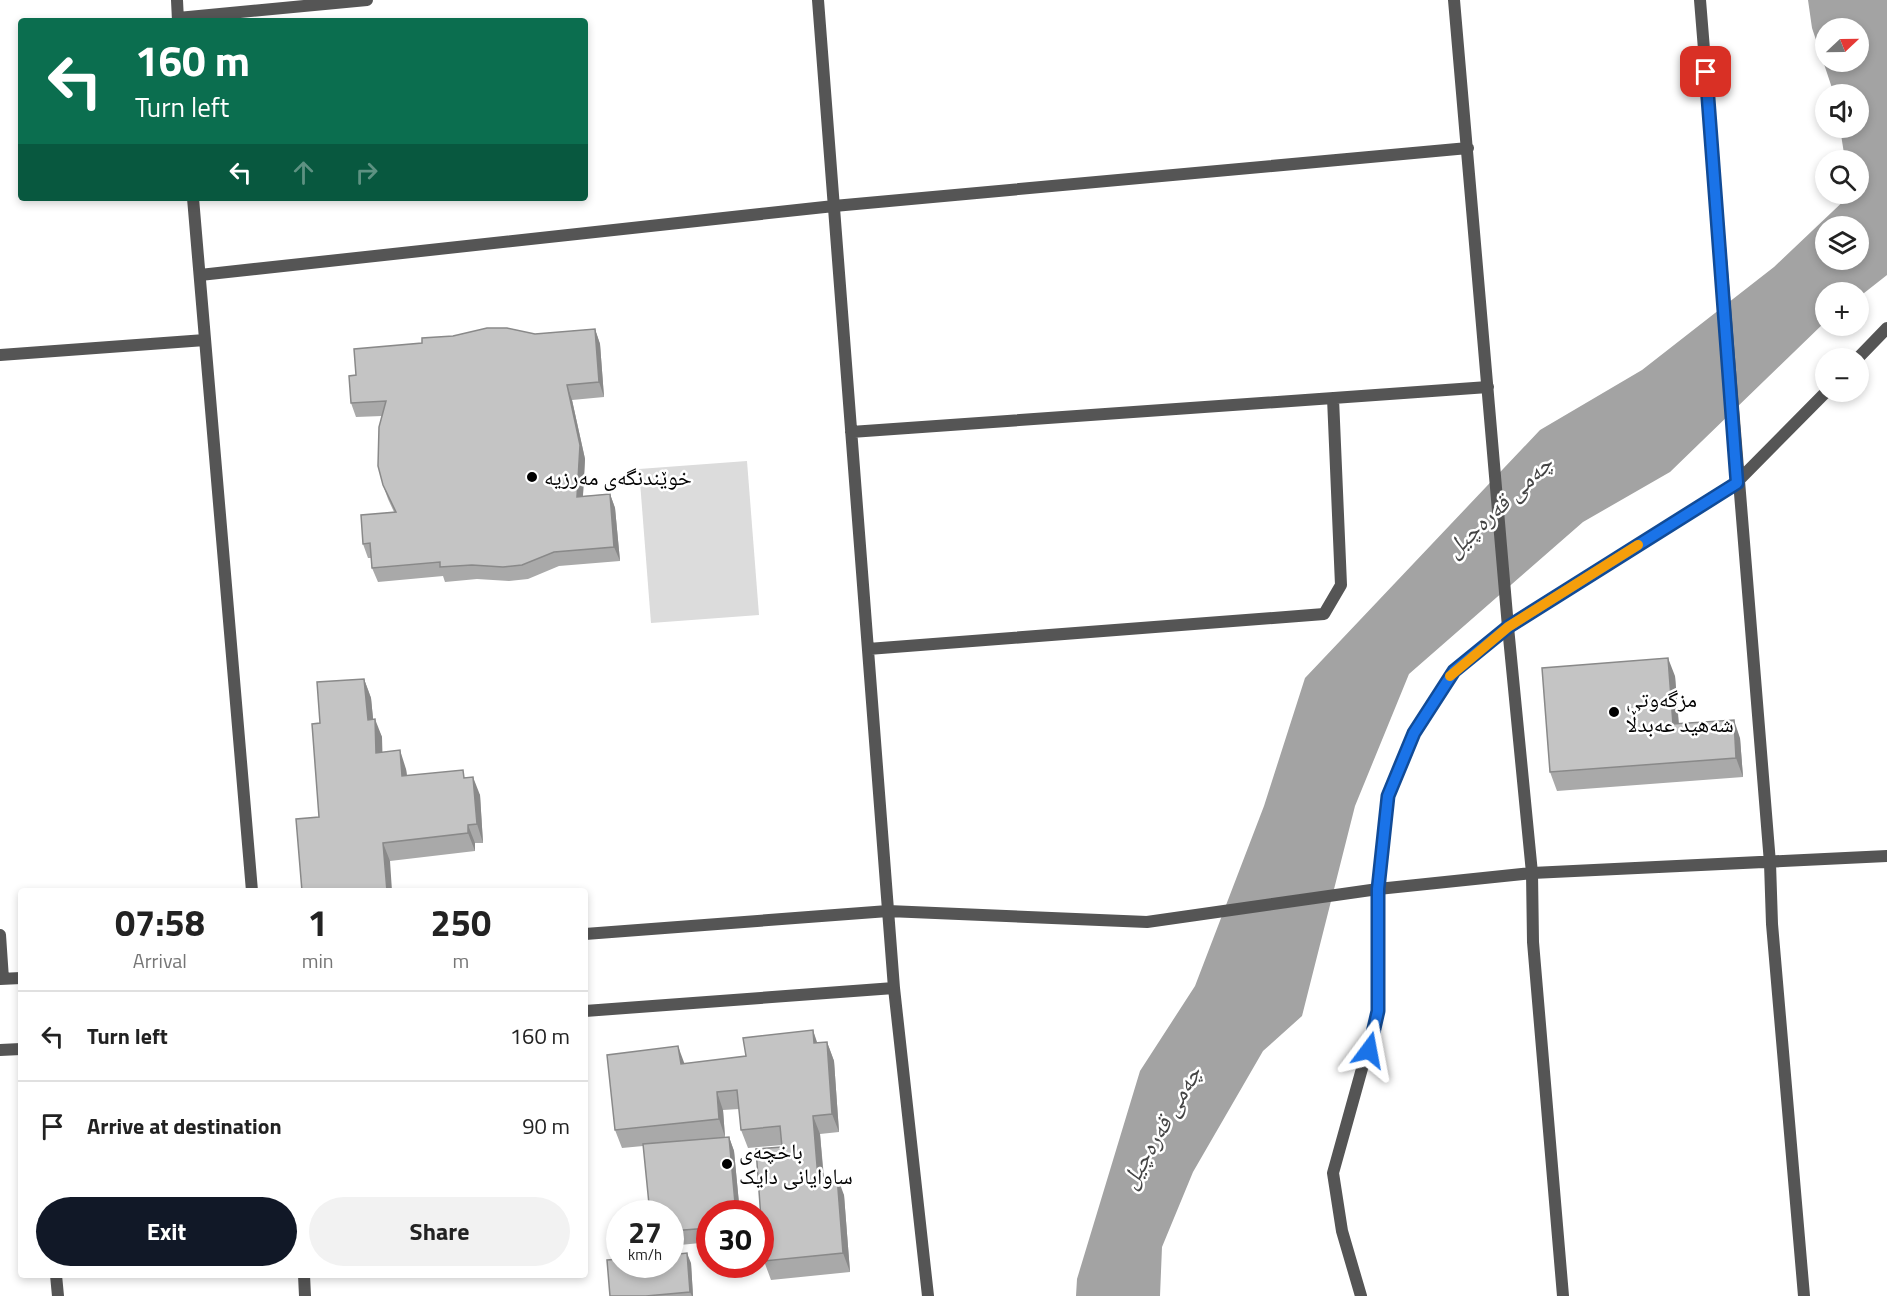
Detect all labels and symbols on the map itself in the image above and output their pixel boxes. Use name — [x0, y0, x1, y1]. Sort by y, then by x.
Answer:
north arrow — [1815, 18, 1869, 72]
pin — [1680, 46, 1731, 97]
water label: چەمی قەرەچیل — [1436, 445, 1561, 565]
place label: خوێندنگەی مەرزیە — [544, 460, 692, 494]
marker: خوێندنگەی مەرزیە — [525, 470, 539, 484]
place label: مزگەوتی شەهید عەبدڵا — [1626, 682, 1734, 741]
marker: مزگەوتی شەهید عەبدڵا — [1607, 705, 1621, 719]
position arrow — [1337, 1018, 1401, 1082]
water label: چەمی قەرەچیل — [1110, 1058, 1210, 1195]
place label: باخچەی ساوایانی دایک — [739, 1134, 853, 1193]
marker: باخچەی ساوایانی دایک — [720, 1157, 734, 1171]
speed limit sign: 30 — [696, 1200, 774, 1278]

